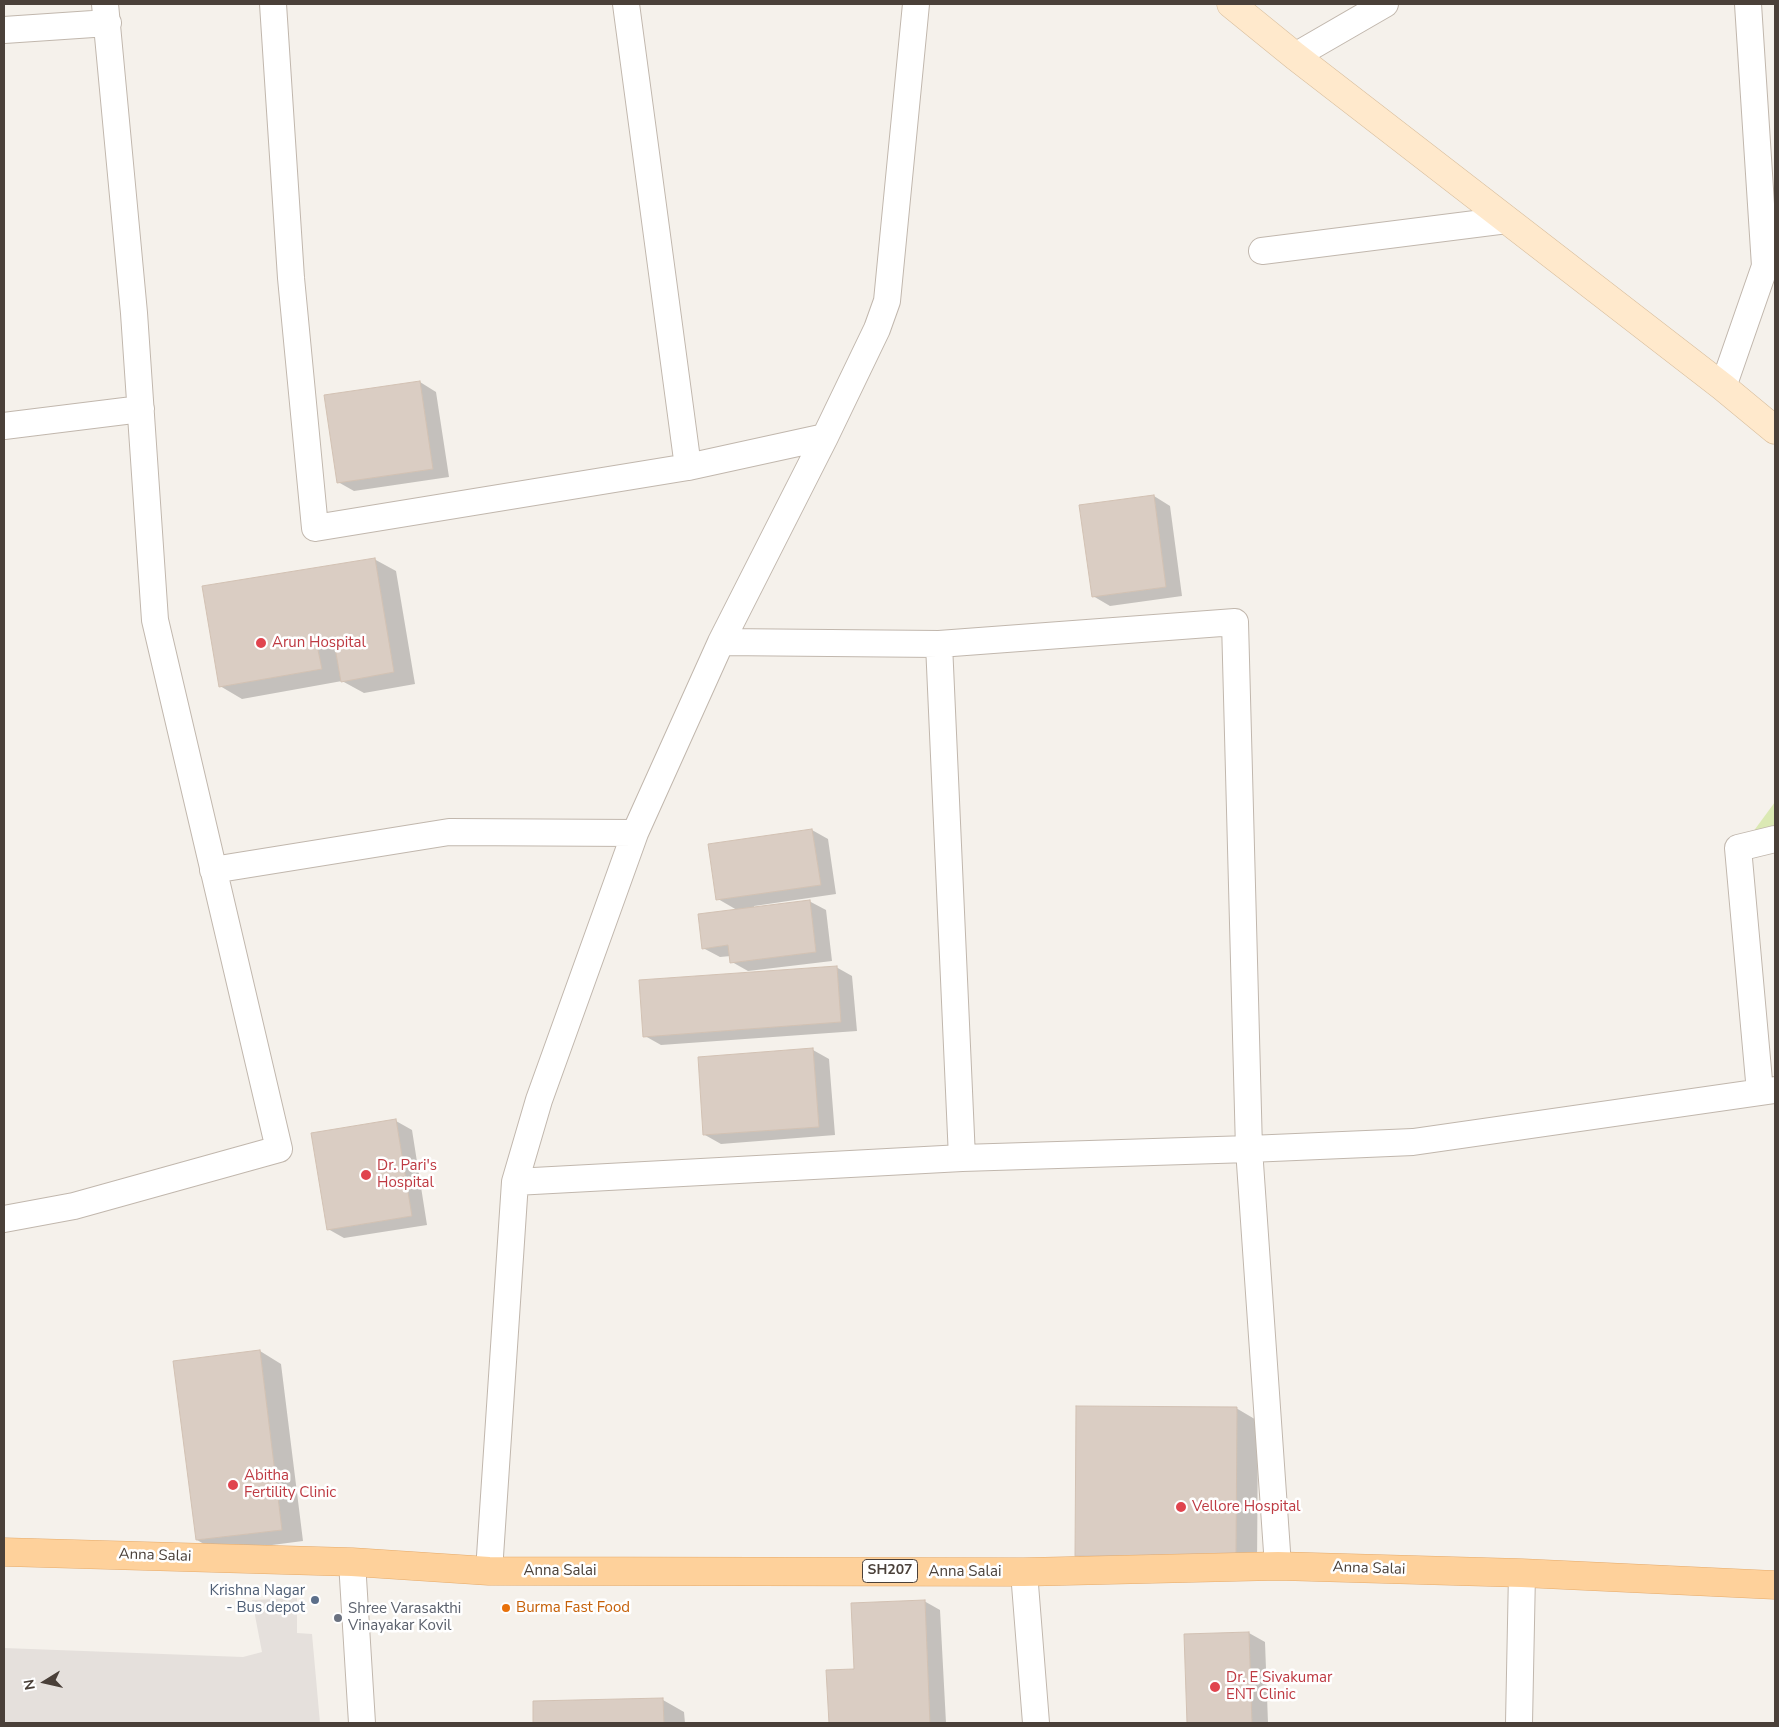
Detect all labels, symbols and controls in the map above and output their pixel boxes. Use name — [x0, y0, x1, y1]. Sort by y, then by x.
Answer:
place label: Arun Hospital — [272, 634, 366, 652]
marker: Arun Hospital — [254, 636, 268, 650]
place label: Dr. Pari's Hospital — [377, 1157, 437, 1192]
marker: Dr. Pari's Hospital — [359, 1168, 373, 1182]
place label: Abitha Fertility Clinic — [244, 1467, 336, 1502]
marker: Abitha Fertility Clinic — [226, 1478, 240, 1492]
place label: Vellore Hospital — [1192, 1498, 1301, 1516]
marker: Vellore Hospital — [1174, 1500, 1188, 1514]
street label: Anna Salai — [118, 1546, 192, 1566]
street label: Anna Salai — [1332, 1559, 1406, 1579]
road number: SH207 — [862, 1560, 918, 1582]
street label: Anna Salai — [524, 1562, 596, 1580]
street label: Anna Salai — [929, 1563, 1001, 1581]
place label: Krishna Nagar - Bus depot — [210, 1582, 305, 1617]
marker: Krishna Nagar - Bus depot — [309, 1594, 321, 1606]
place label: Burma Fast Food — [516, 1599, 630, 1617]
place label: Shree Varasakthi Vinayakar Kovil — [348, 1600, 461, 1635]
marker: Burma Fast Food — [500, 1602, 512, 1614]
marker: Shree Varasakthi Vinayakar Kovil — [332, 1612, 344, 1624]
north arrow — [20, 1657, 70, 1707]
place label: Dr. E Sivakumar ENT Clinic — [1226, 1669, 1332, 1704]
text: N — [19, 1678, 40, 1692]
marker: Dr. E Sivakumar ENT Clinic — [1208, 1680, 1222, 1694]

